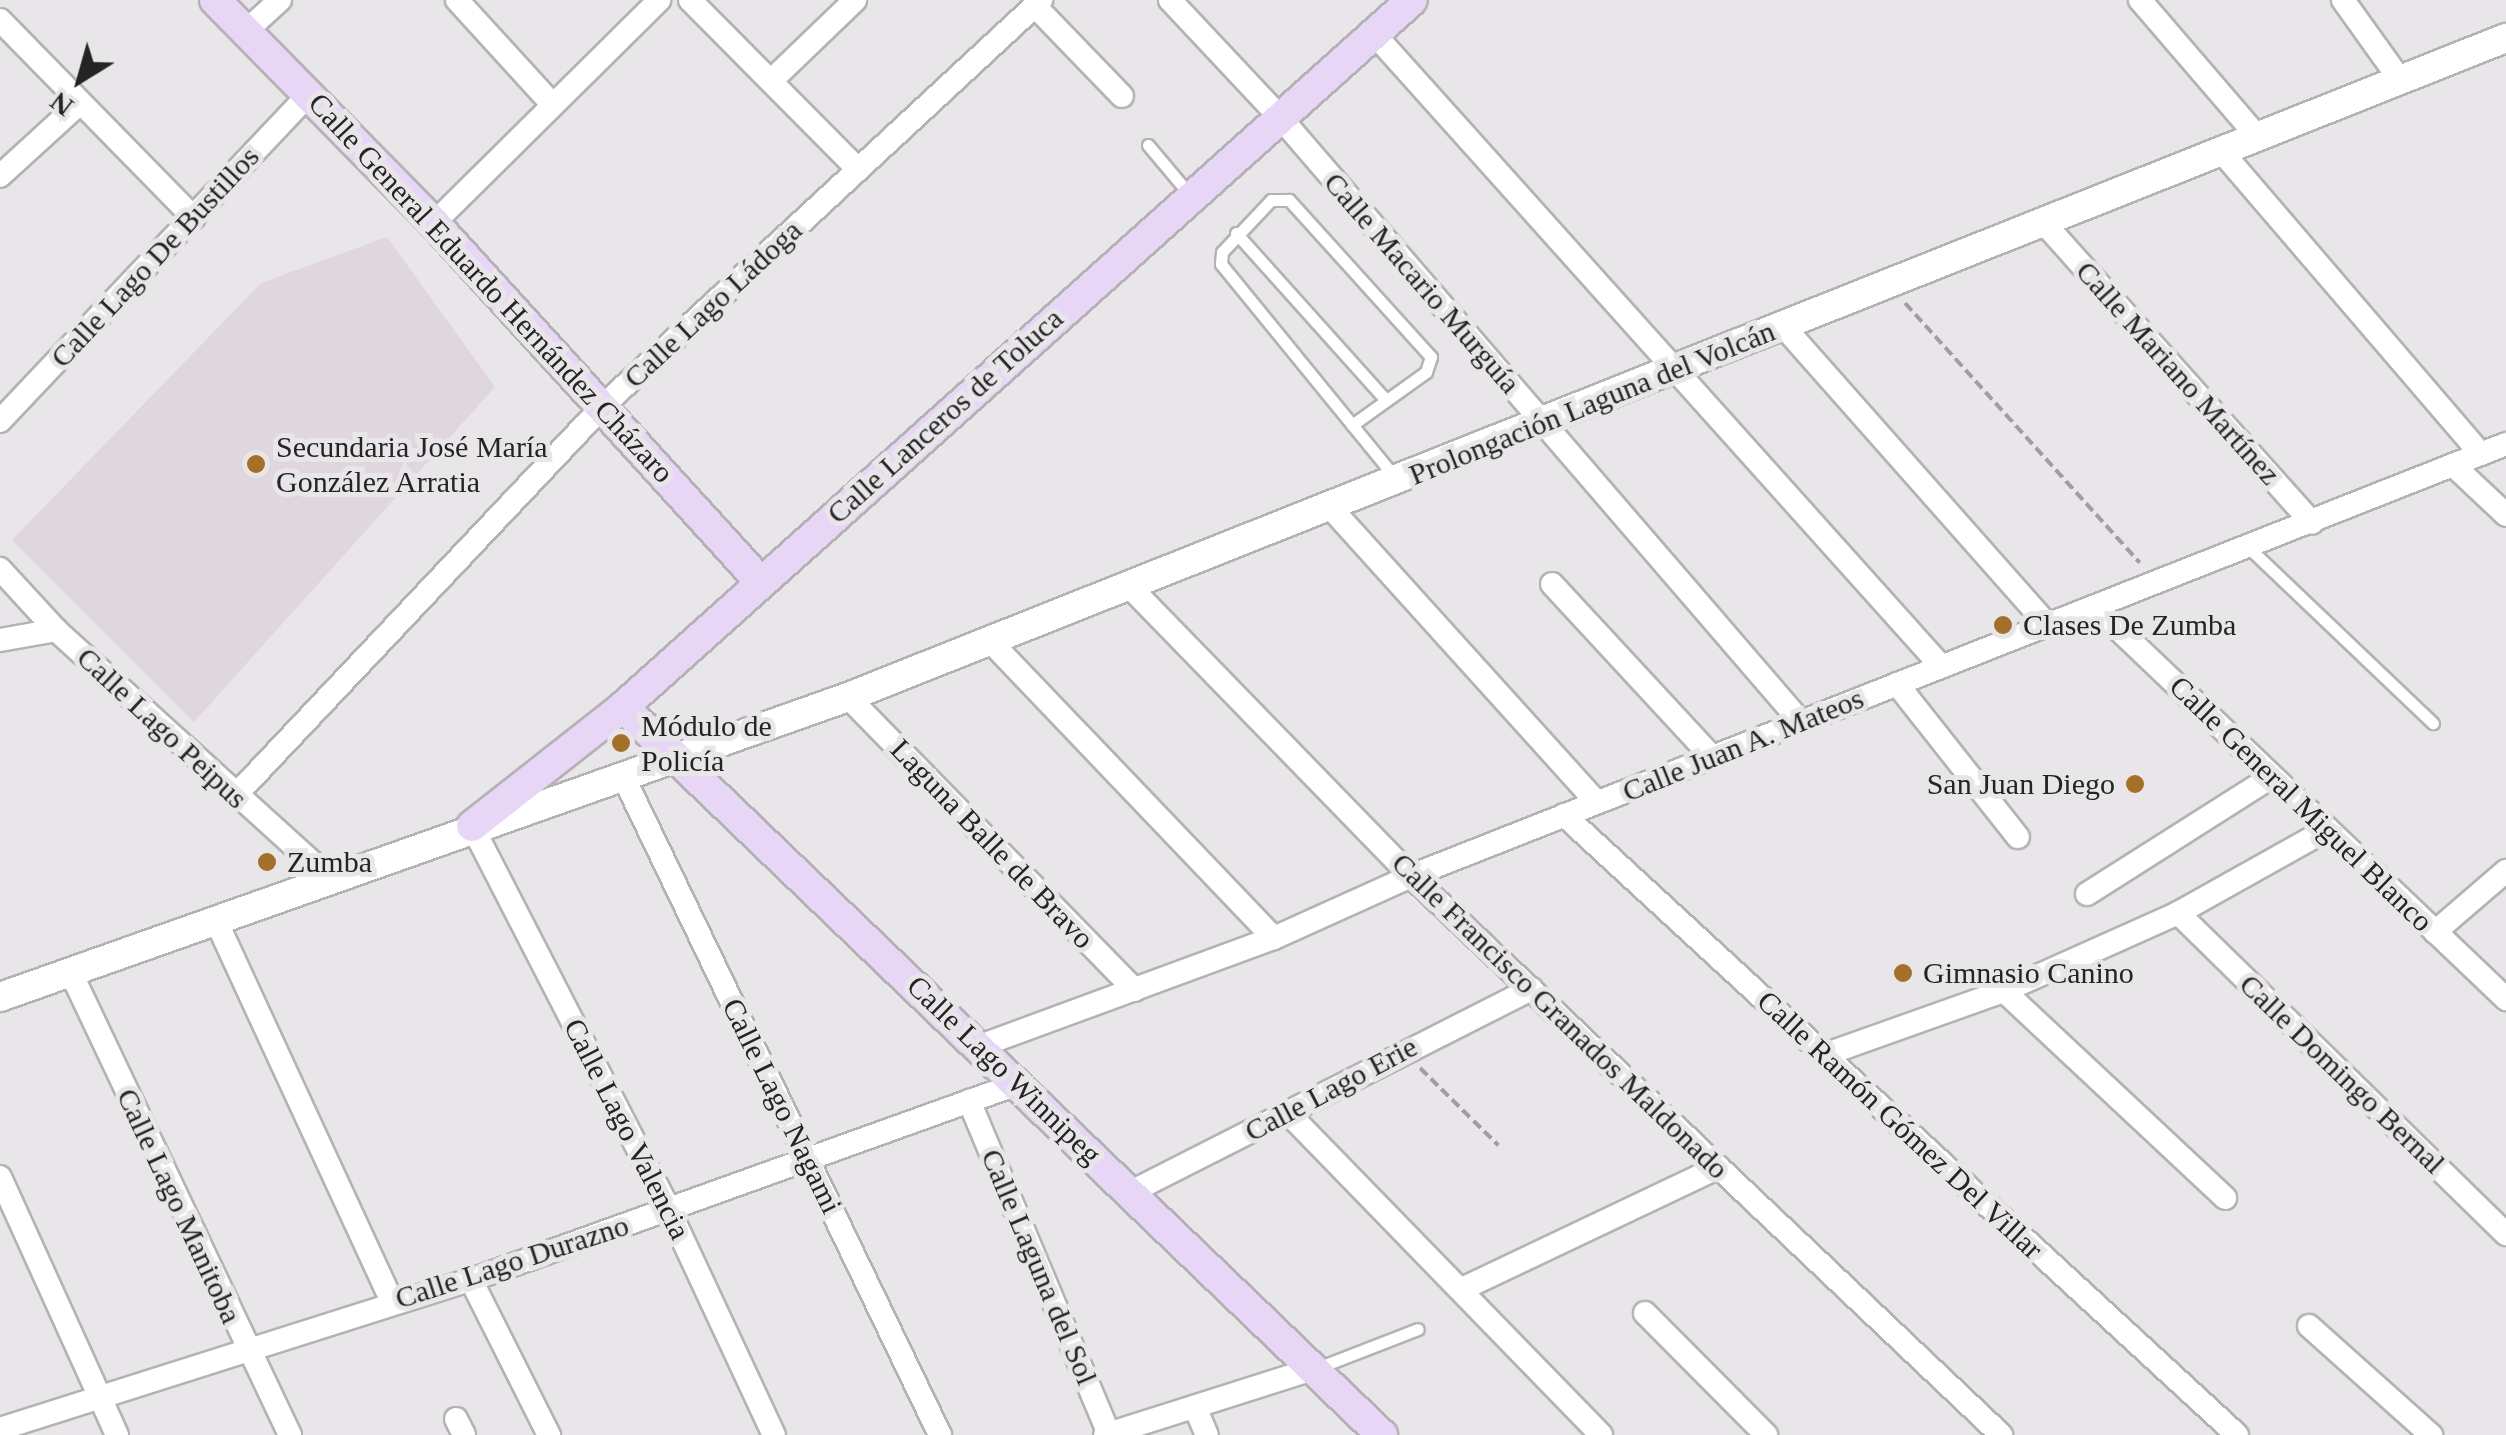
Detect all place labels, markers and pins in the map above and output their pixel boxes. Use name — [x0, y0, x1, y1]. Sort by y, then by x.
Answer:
place label: Secundaria José María González Arratia — [276, 429, 548, 500]
marker: Secundaria José María González Arratia — [245, 453, 267, 475]
place label: Clases De Zumba — [2023, 607, 2236, 643]
marker: Clases De Zumba — [1992, 614, 2014, 636]
place label: Módulo de Policía — [641, 708, 772, 778]
marker: Módulo de Policía — [610, 732, 632, 754]
place label: San Juan Diego — [1927, 766, 2115, 802]
marker: San Juan Diego — [2124, 773, 2146, 795]
place label: Zumba — [287, 844, 372, 880]
marker: Zumba — [256, 851, 278, 873]
place label: Gimnasio Canino — [1923, 955, 2134, 991]
marker: Gimnasio Canino — [1892, 962, 1914, 984]

